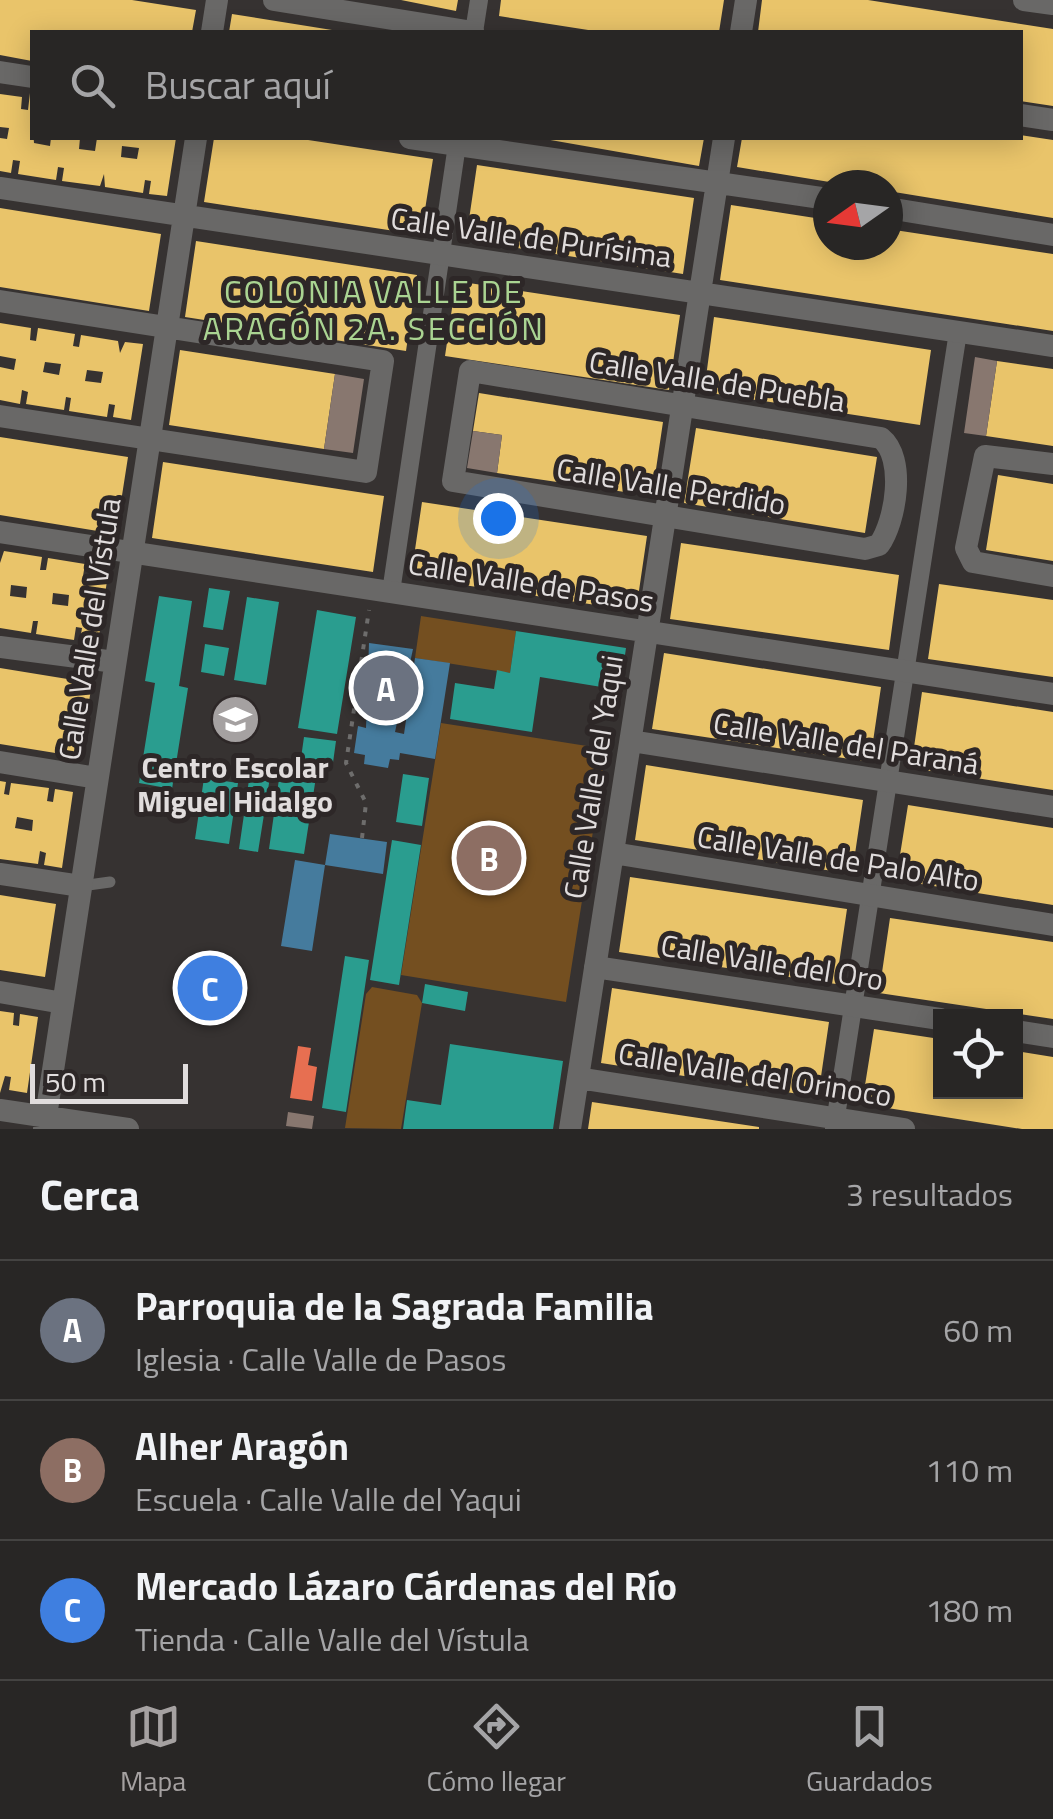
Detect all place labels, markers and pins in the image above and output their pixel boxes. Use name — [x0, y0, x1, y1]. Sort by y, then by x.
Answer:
pin: A — [354, 650, 418, 726]
school or university icon: Centro Escolar Miguel Hidalgo — [209, 693, 261, 745]
place label: Centro Escolar Miguel Hidalgo — [137, 744, 333, 824]
pin: B — [456, 820, 522, 896]
pin: C — [178, 950, 242, 1026]

